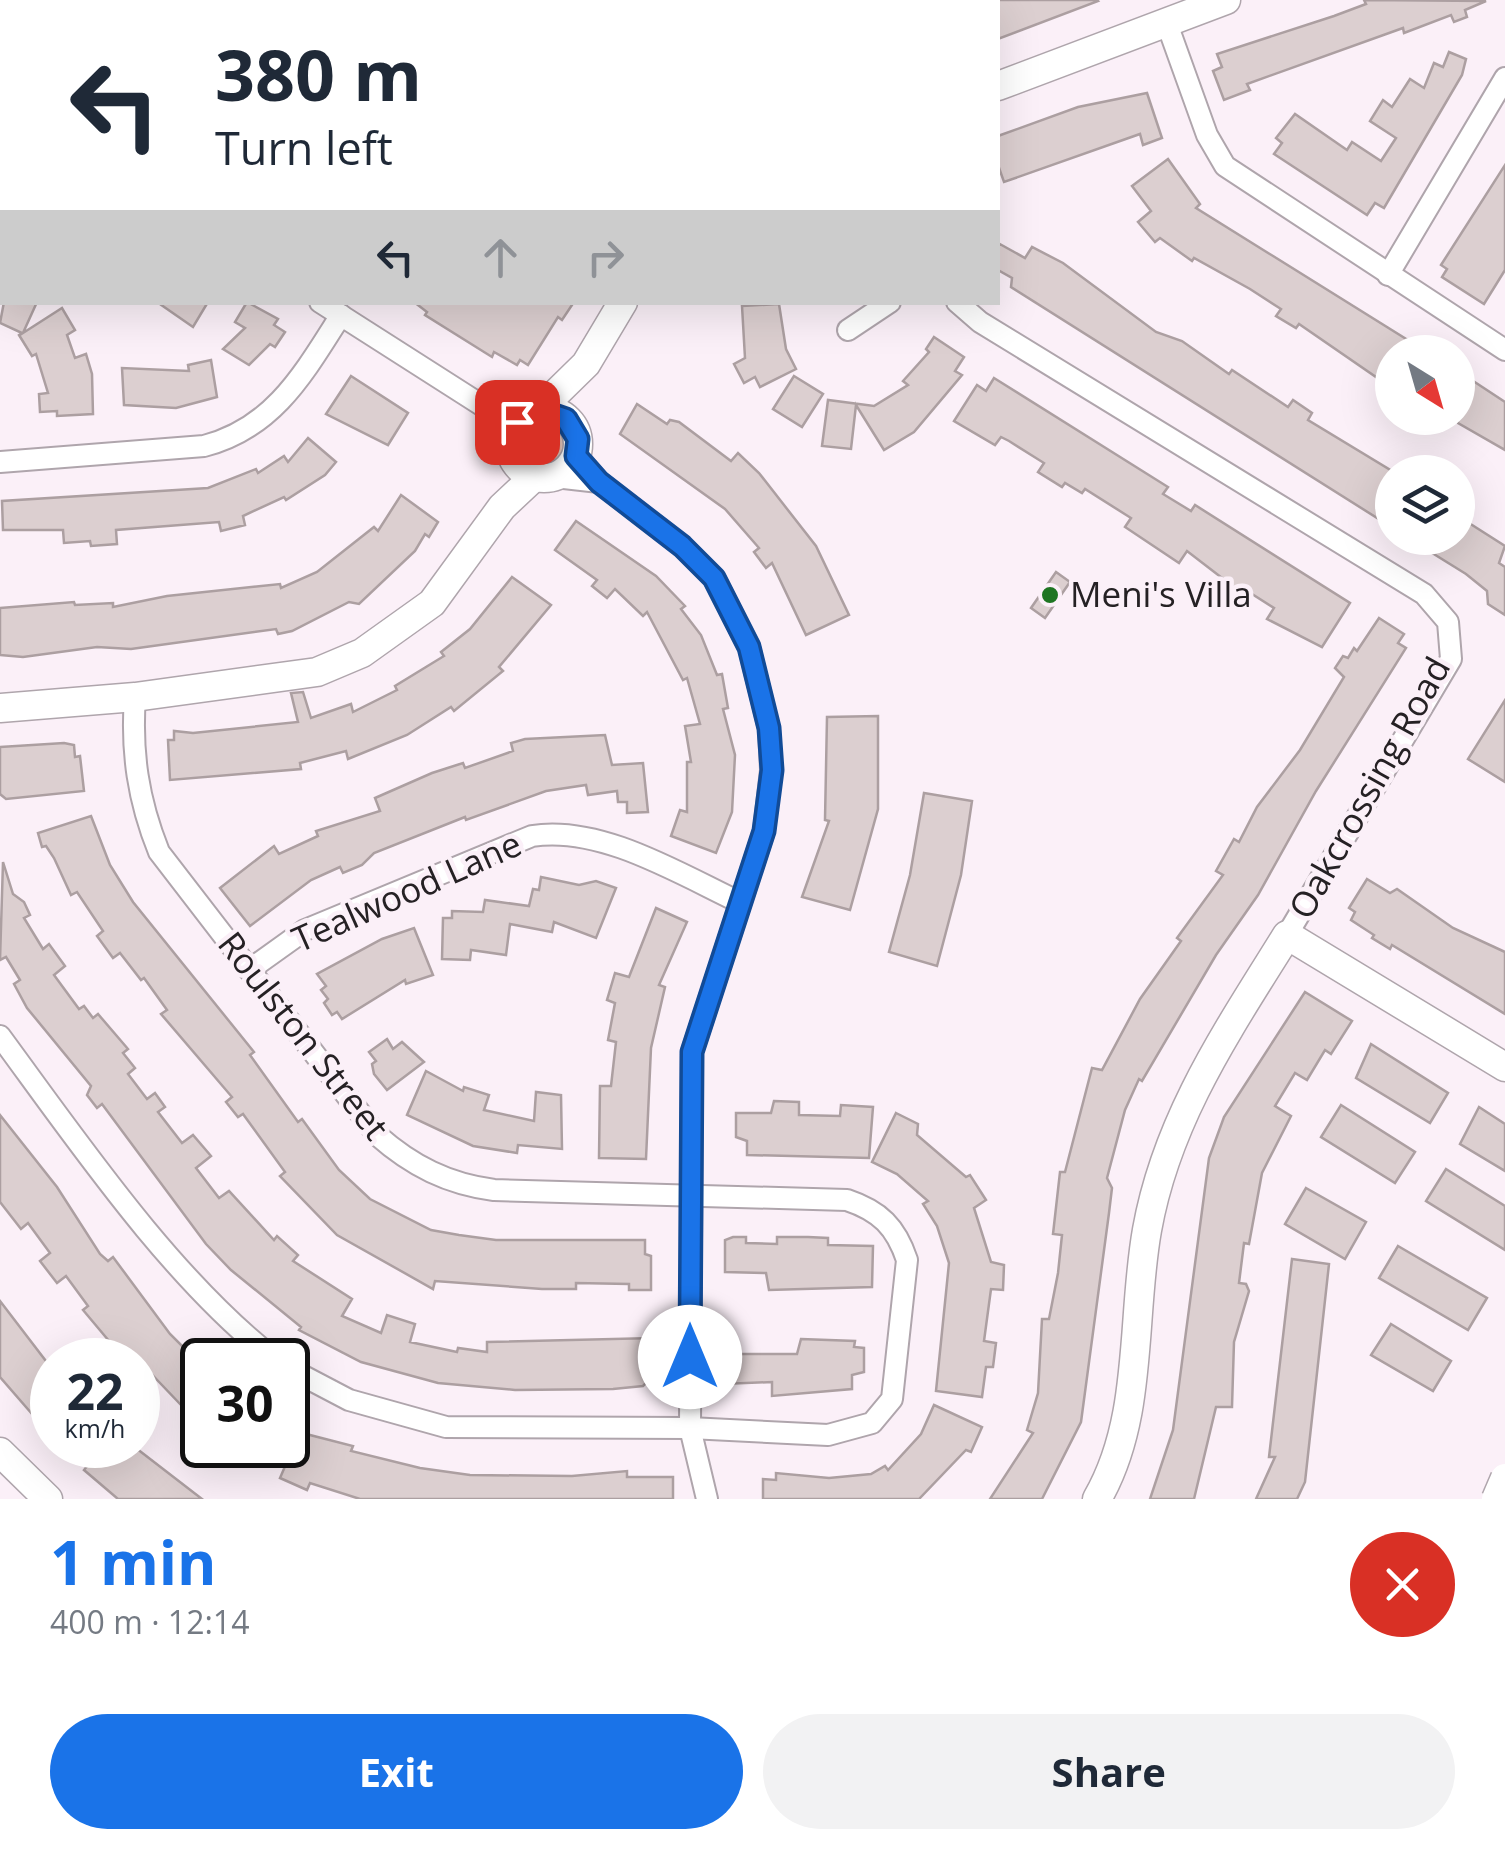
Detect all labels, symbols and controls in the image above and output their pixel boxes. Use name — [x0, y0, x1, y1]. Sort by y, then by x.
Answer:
text: 380 m — [215, 26, 422, 122]
icon: left — [50, 40, 180, 170]
text: Turn left — [215, 117, 393, 178]
icon: left — [368, 230, 423, 285]
icon: ahead — [473, 230, 528, 285]
icon: right — [578, 230, 633, 285]
north arrow — [1375, 335, 1475, 435]
map controls — [1375, 335, 1475, 555]
pin — [475, 380, 560, 465]
icon: arrive — [490, 395, 545, 450]
button: layers — [1375, 455, 1475, 555]
place label: Meni's Villa — [1070, 570, 1252, 617]
marker: Meni's Villa — [1039, 584, 1061, 606]
street label: Oakcrossing Road — [1277, 648, 1460, 927]
street label: Tealwood Lane — [285, 819, 528, 962]
street label: Roulston Street — [208, 922, 400, 1149]
position arrow — [638, 1305, 742, 1409]
speed limit sign: 30 — [180, 1338, 310, 1468]
text: 22 — [66, 1357, 124, 1425]
text: km/h — [65, 1411, 125, 1445]
text: 1 min — [50, 1521, 217, 1603]
button: close — [1350, 1532, 1455, 1637]
text: 400 m · 12:14 — [50, 1600, 249, 1643]
button: Exit — [50, 1714, 743, 1829]
button: Share — [763, 1714, 1455, 1829]

